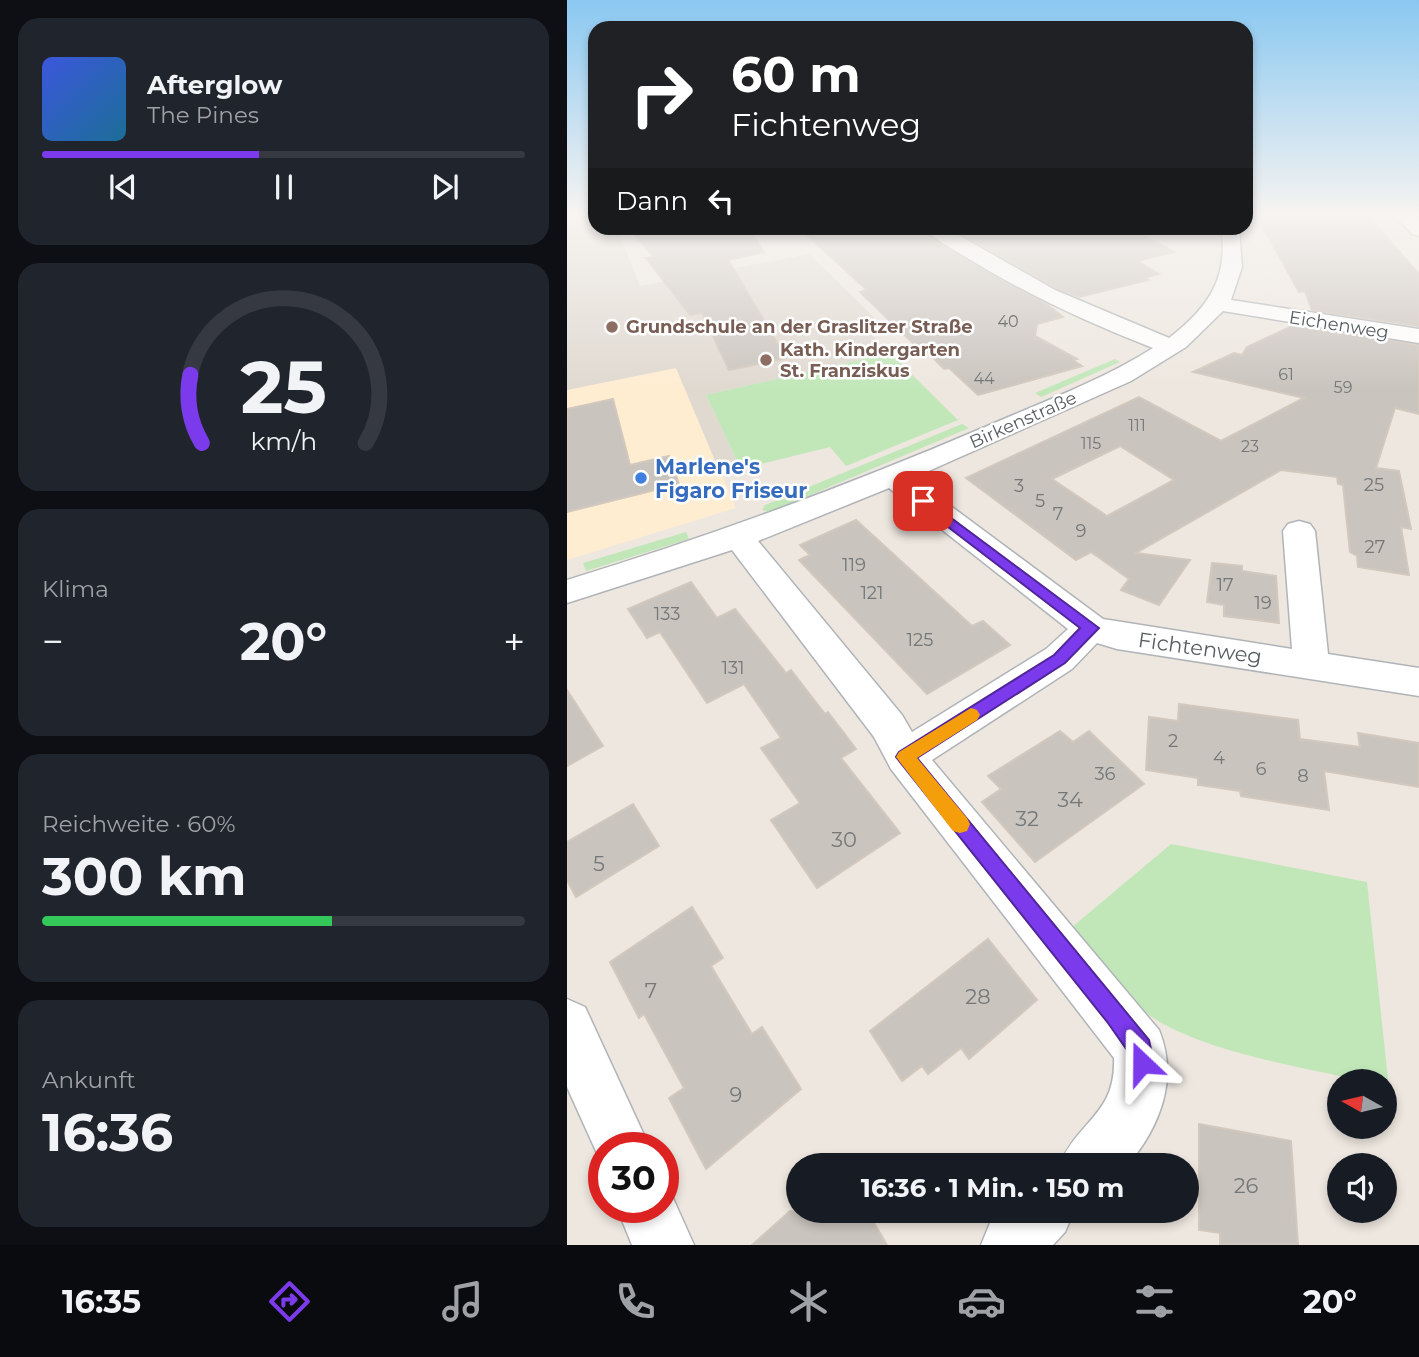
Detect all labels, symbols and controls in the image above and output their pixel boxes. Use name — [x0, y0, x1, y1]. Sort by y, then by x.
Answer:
text: 60 m — [731, 45, 861, 104]
icon: right — [616, 49, 707, 140]
text: Afterglow — [147, 69, 282, 101]
text: The Pines — [147, 101, 259, 129]
text: Fichtenweg — [731, 105, 921, 144]
icon: previous — [104, 168, 142, 206]
icon: pause — [265, 168, 303, 206]
icon: next — [426, 168, 464, 206]
icon: left — [702, 182, 740, 220]
text: Dann — [616, 185, 688, 217]
street label: Eichenweg — [1288, 306, 1390, 344]
house number: 40 — [997, 312, 1019, 331]
place label: Grundschule an der Graslitzer Straße — [626, 316, 973, 338]
marker: Grundschule an der Graslitzer Straße — [604, 319, 620, 335]
place label: Kath. Kindergarten St. Franziskus — [780, 339, 960, 382]
text: 25 — [240, 344, 327, 432]
marker: Kath. Kindergarten St. Franziskus — [758, 352, 774, 368]
house number: 61 — [1278, 365, 1294, 384]
house number: 44 — [973, 369, 995, 388]
house number: 59 — [1334, 378, 1352, 397]
street label: Birkenstraße — [966, 387, 1080, 453]
house number: 111 — [1128, 416, 1146, 435]
text: km/h — [250, 426, 317, 456]
house number: 115 — [1081, 434, 1101, 453]
house number: 23 — [1241, 437, 1259, 456]
place label: Marlene's Figaro Friseur — [655, 454, 807, 503]
marker: Marlene's Figaro Friseur — [633, 470, 649, 486]
pin — [893, 471, 953, 531]
house number: 25 — [1364, 474, 1384, 496]
house number: 3 — [1014, 475, 1024, 497]
icon: arrive — [904, 482, 942, 520]
house number: 5 — [1035, 490, 1045, 512]
house number: 7 — [1053, 503, 1063, 525]
house number: 9 — [1076, 520, 1087, 542]
house number: 27 — [1365, 536, 1385, 558]
house number: 119 — [842, 554, 866, 576]
house number: 17 — [1216, 574, 1234, 596]
text: Klima — [42, 575, 109, 603]
house number: 121 — [860, 582, 884, 604]
house number: 19 — [1254, 592, 1272, 614]
house number: 133 — [654, 603, 680, 625]
text: 20° — [240, 610, 327, 673]
text: − — [42, 618, 64, 665]
text: + — [503, 618, 525, 665]
street label: Fichtenweg — [1136, 627, 1264, 669]
house number: 125 — [907, 629, 933, 651]
house number: 131 — [721, 657, 745, 679]
house number: 2 — [1168, 730, 1178, 752]
house number: 4 — [1213, 747, 1225, 769]
house number: 6 — [1256, 758, 1267, 780]
house number: 36 — [1094, 763, 1116, 785]
house number: 8 — [1297, 765, 1309, 787]
house number: 34 — [1057, 787, 1083, 812]
house number: 32 — [1015, 806, 1039, 831]
text: Reichweite · 60% — [42, 810, 236, 838]
house number: 30 — [831, 827, 857, 852]
text: 300 km — [42, 845, 247, 908]
house number: 5 — [593, 851, 605, 876]
house number: 7 — [645, 978, 657, 1003]
house number: 28 — [965, 984, 991, 1009]
position arrow — [1105, 1026, 1179, 1100]
text: Ankunft — [42, 1066, 136, 1094]
north arrow — [1327, 1069, 1397, 1139]
map controls — [1327, 1069, 1397, 1223]
house number: 9 — [730, 1082, 742, 1107]
text: 16:36 — [42, 1101, 173, 1164]
speed limit sign: 30 — [588, 1132, 679, 1223]
button: sound — [1327, 1153, 1397, 1223]
text: 16:36 · 1 Min. · 150 m — [861, 1172, 1124, 1204]
house number: 26 — [1234, 1173, 1259, 1198]
icon: directions — [265, 1277, 314, 1326]
icon: music — [438, 1277, 487, 1326]
icon: phone — [611, 1277, 660, 1326]
icon: climate — [784, 1277, 833, 1326]
icon: car — [957, 1277, 1006, 1326]
icon: filters — [1130, 1277, 1179, 1326]
text: 16:35 — [62, 1282, 141, 1321]
text: 20° — [1303, 1282, 1357, 1321]

